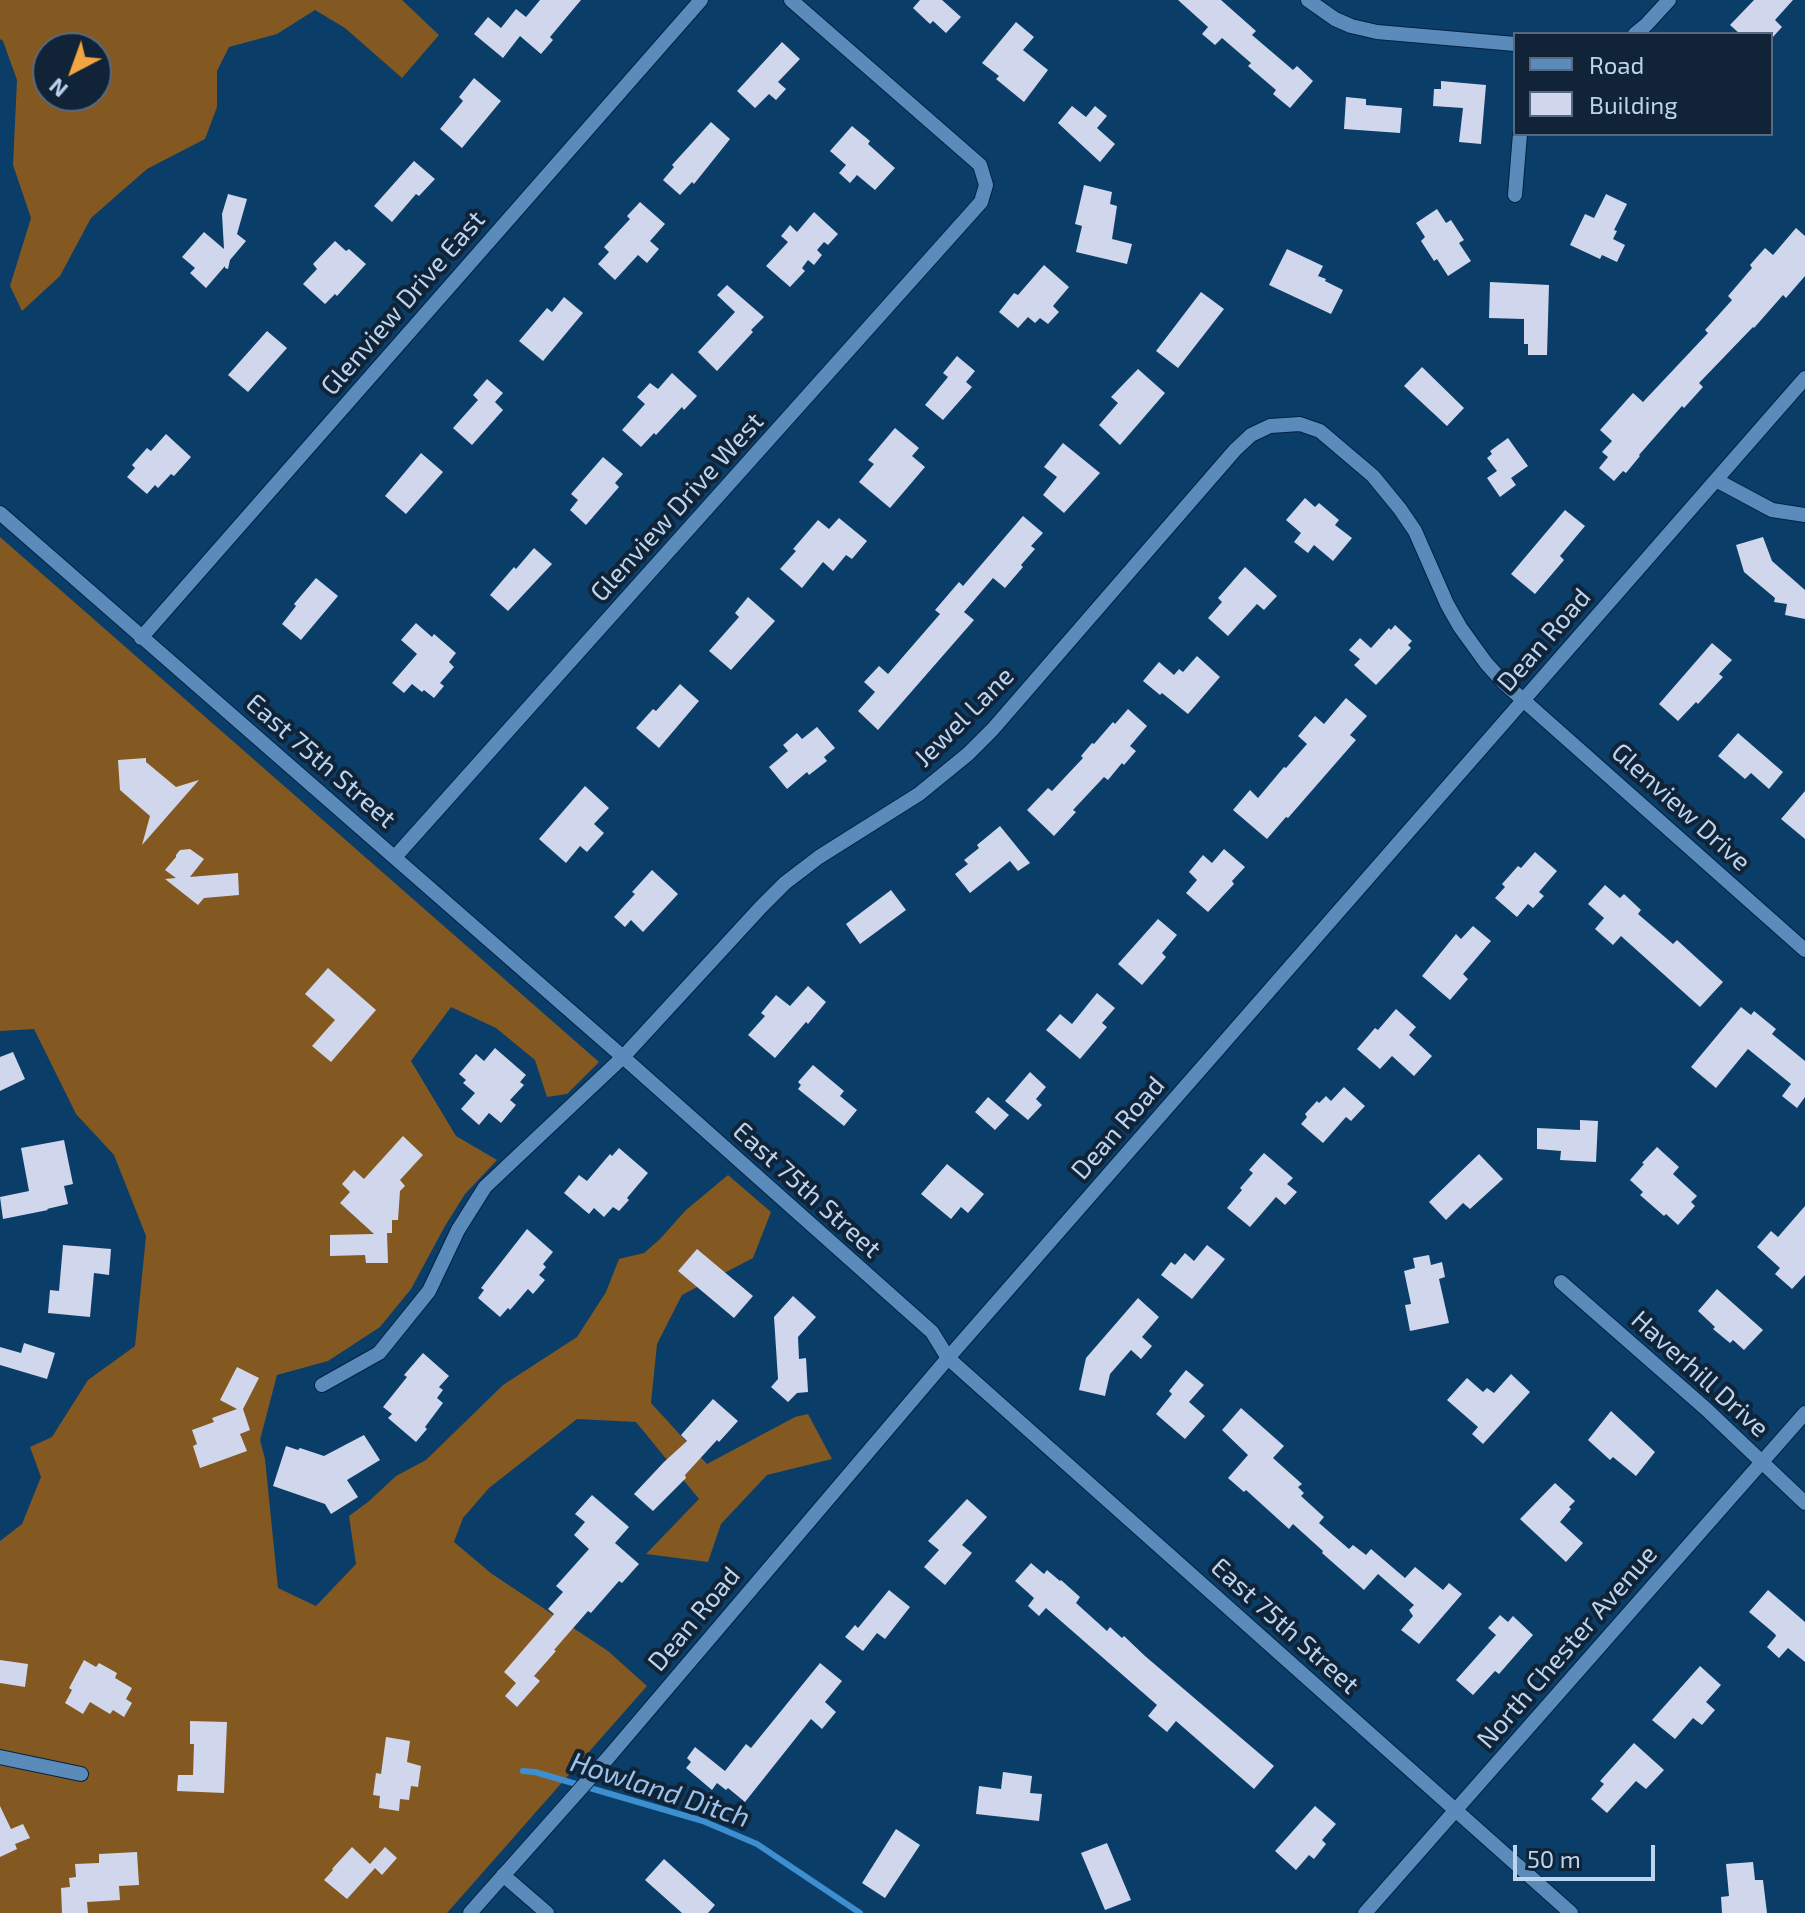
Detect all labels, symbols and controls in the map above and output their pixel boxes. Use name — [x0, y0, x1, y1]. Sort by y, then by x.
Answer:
north arrow — [32, 32, 112, 112]
legend — [1513, 32, 1773, 136]
text: Road — [1589, 50, 1644, 79]
text: N — [43, 74, 72, 104]
text: Building — [1589, 90, 1678, 119]
street label: Glenview Drive East — [314, 204, 492, 402]
street label: Glenview Drive West — [584, 406, 770, 608]
street label: Dean Road — [1491, 582, 1597, 698]
street label: Jewel Lane — [908, 661, 1020, 773]
street label: East 75th Street — [240, 688, 402, 834]
street label: Glenview Drive — [1605, 736, 1757, 878]
street label: Dean Road — [1065, 1070, 1171, 1186]
street label: East 75th Street — [727, 1115, 887, 1265]
street label: Haverhill Drive — [1625, 1304, 1775, 1444]
street label: North Chester Avenue — [1470, 1539, 1664, 1755]
street label: East 75th Street — [1205, 1551, 1365, 1701]
street label: Dean Road — [641, 1561, 747, 1677]
water label: Howland Ditch — [566, 1745, 754, 1835]
scale bar — [1517, 1829, 1659, 1879]
text: 50 m — [1527, 1844, 1581, 1873]

